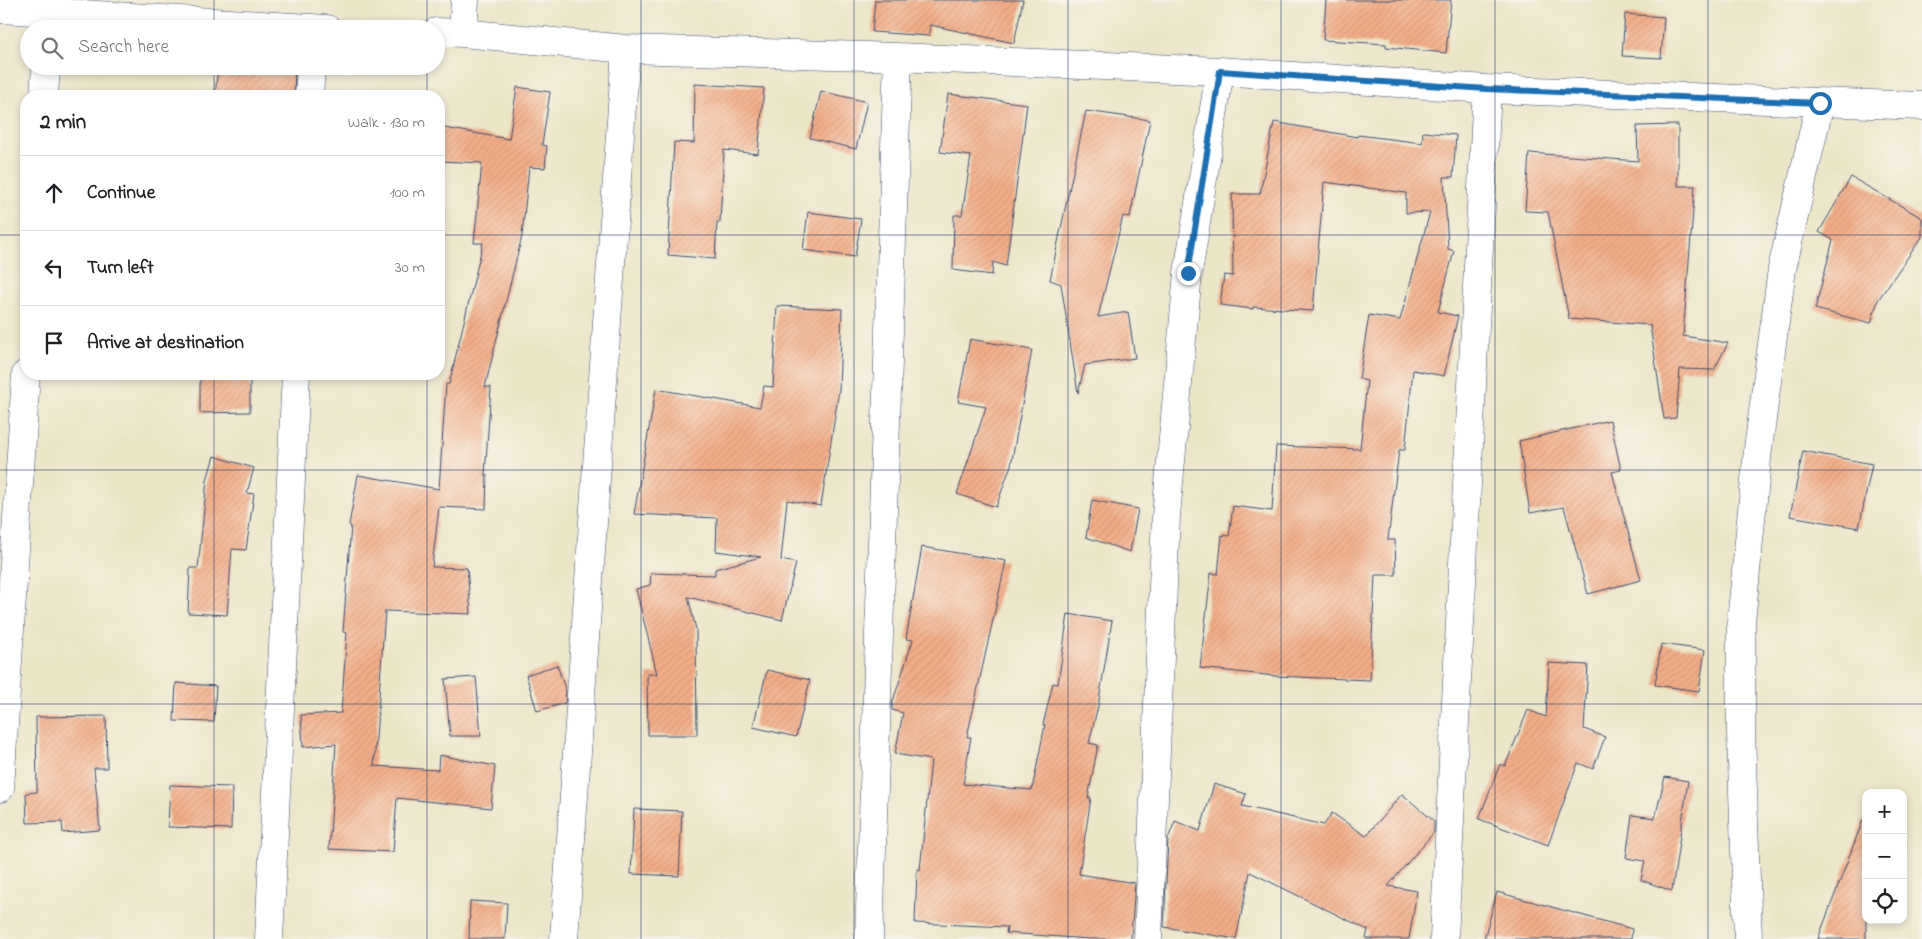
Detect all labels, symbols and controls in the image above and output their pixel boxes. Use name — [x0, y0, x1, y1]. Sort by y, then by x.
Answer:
search box — [20, 20, 445, 75]
icon: search — [38, 34, 66, 62]
text: Search here — [78, 34, 169, 61]
route start — [1809, 92, 1832, 115]
text: 2 min — [40, 108, 86, 138]
text: Walk · 130 m — [348, 111, 425, 135]
icon: ahead — [40, 179, 68, 207]
text: Continue — [87, 180, 155, 207]
text: 100 m — [390, 181, 425, 205]
icon: left — [40, 254, 68, 282]
text: Turn left — [87, 255, 154, 282]
text: 30 m — [395, 256, 425, 280]
route end — [1177, 262, 1200, 285]
icon: arrive — [40, 329, 68, 357]
text: Arrive at destination — [87, 330, 244, 357]
map controls — [1862, 789, 1907, 924]
button: + — [1862, 789, 1907, 834]
button: − — [1862, 834, 1907, 879]
button: locate — [1862, 879, 1907, 924]

